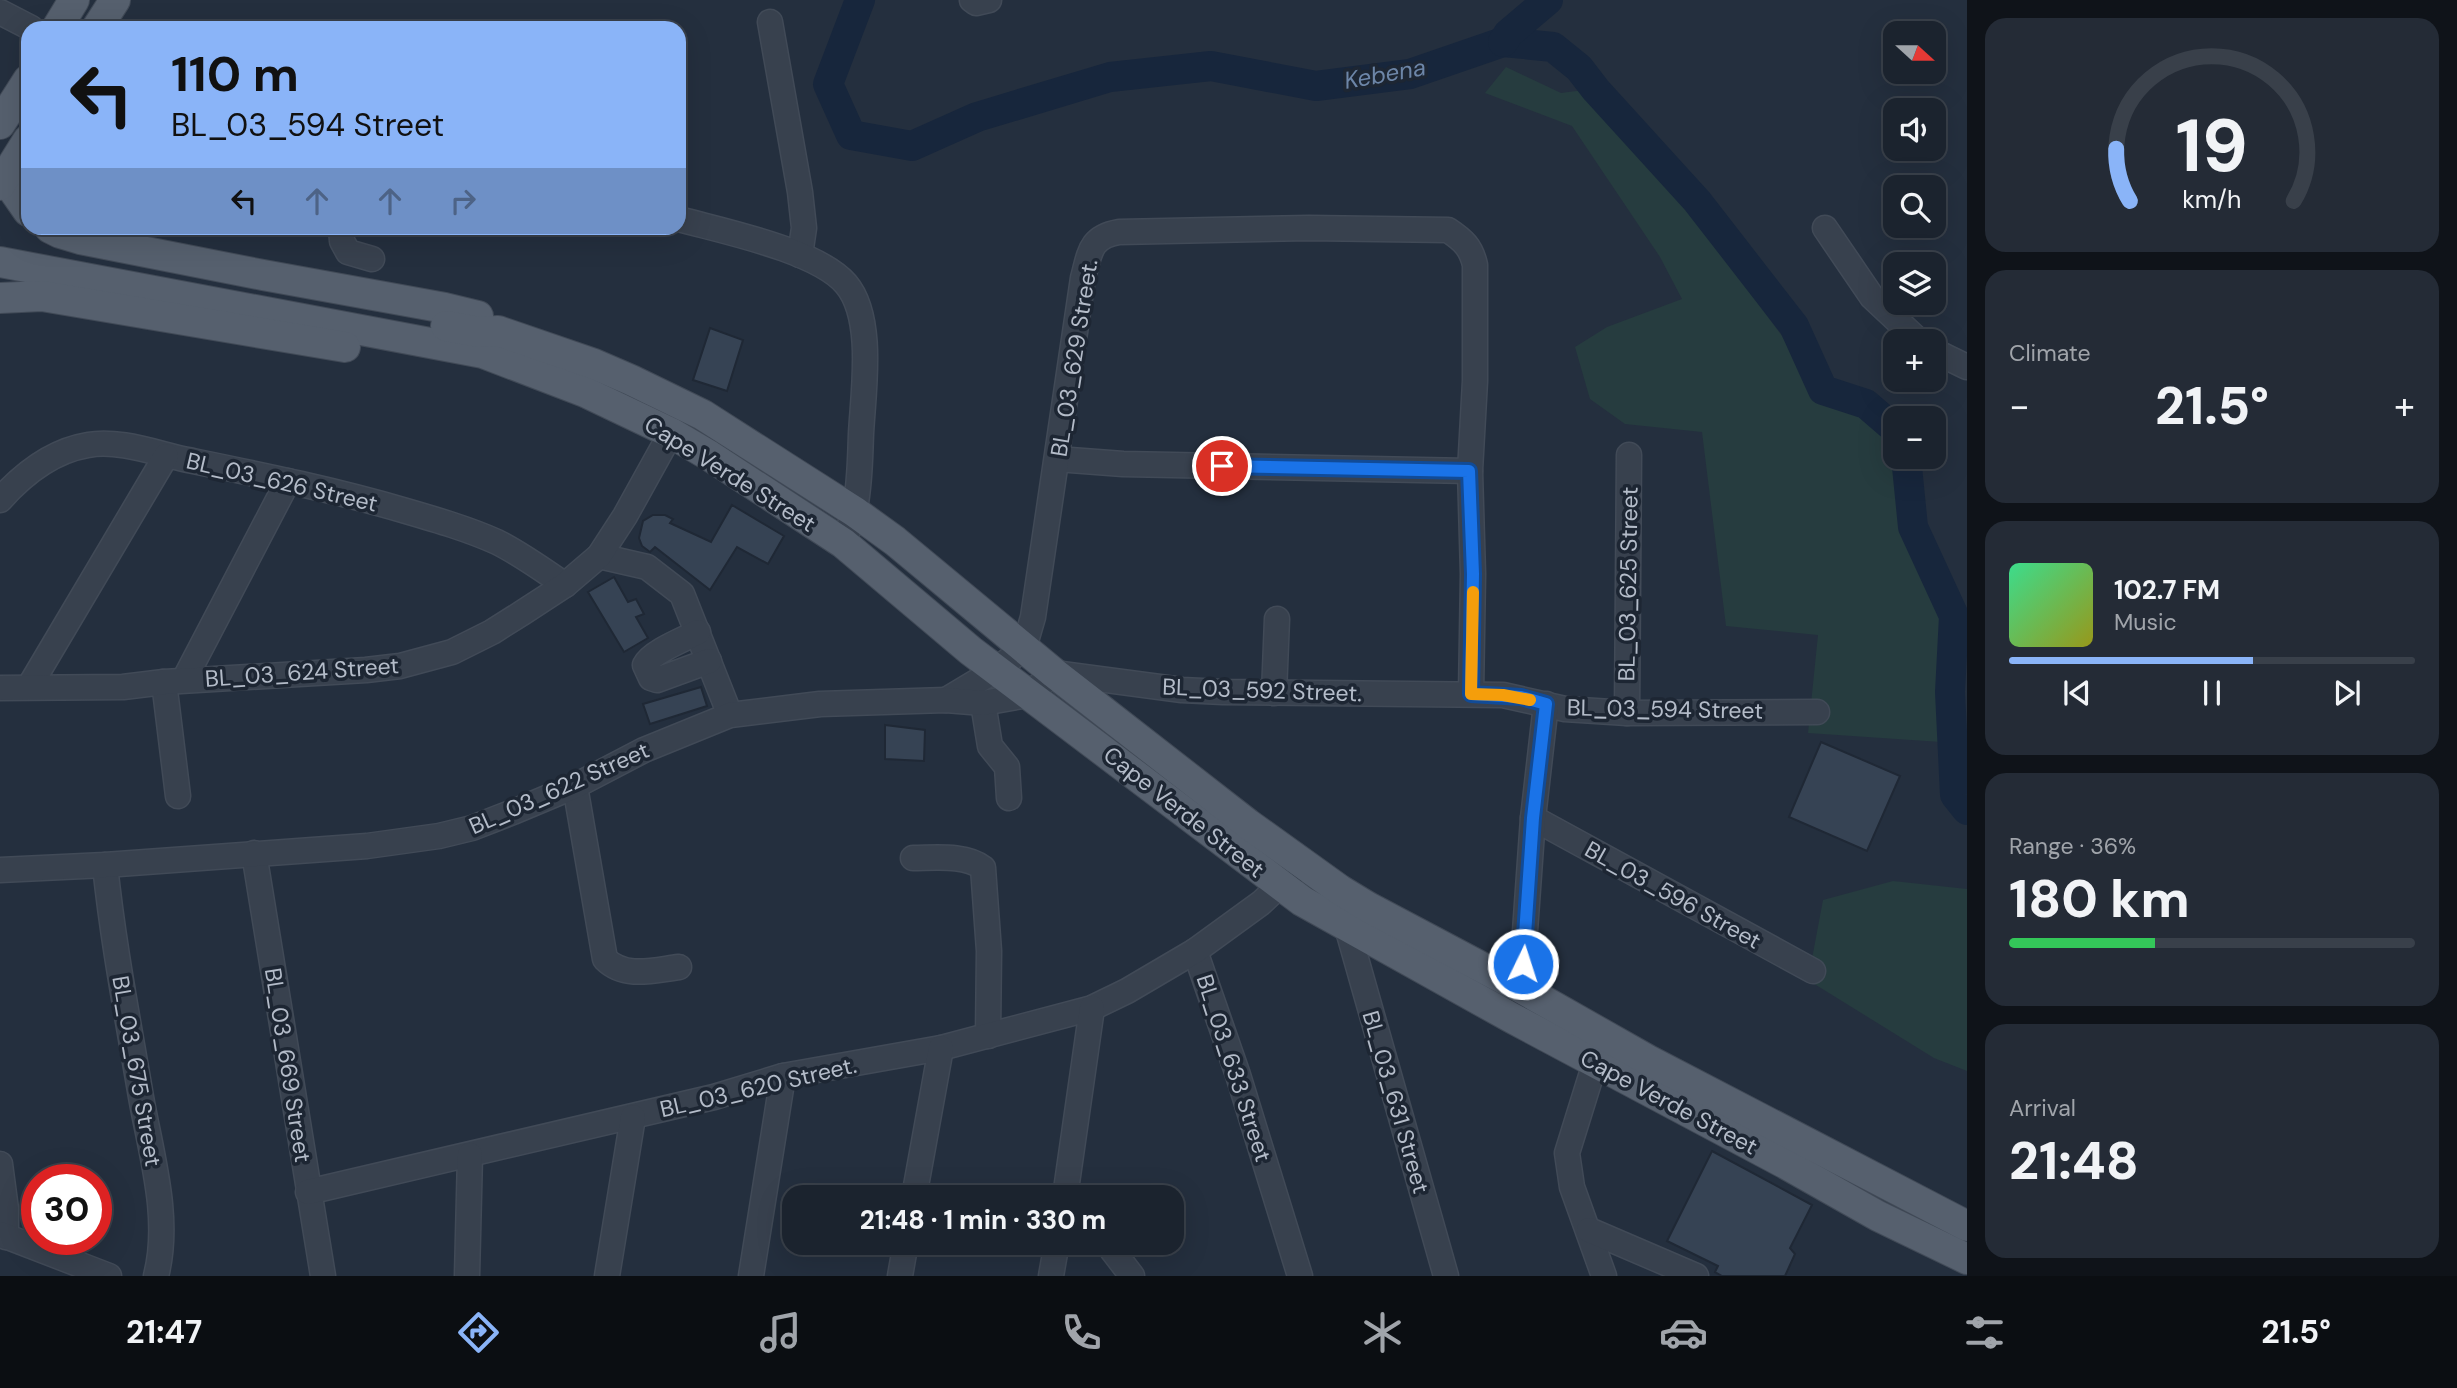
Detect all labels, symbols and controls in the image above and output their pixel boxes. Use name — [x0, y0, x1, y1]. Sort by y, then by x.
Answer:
north arrow — [1883, 21, 1946, 84]
map controls — [1883, 21, 1946, 469]
text: 110 m — [171, 42, 299, 106]
icon: left — [56, 49, 147, 140]
water label: Kebena — [1342, 51, 1428, 96]
button: sound — [1883, 98, 1946, 161]
text: 19 — [2176, 99, 2248, 194]
text: BL_03_594 Street — [171, 104, 444, 146]
button: search — [1883, 175, 1946, 238]
icon: left — [225, 182, 263, 220]
icon: ahead — [298, 182, 336, 220]
icon: ahead — [371, 182, 409, 220]
icon: right — [444, 182, 482, 220]
text: km/h — [2182, 183, 2242, 216]
button: layers — [1883, 252, 1946, 315]
street label: BL_03_629 Street. — [1044, 257, 1104, 459]
button: + — [1883, 329, 1946, 392]
text: Climate — [2009, 338, 2091, 368]
text: 21.5° — [2155, 372, 2269, 440]
text: − — [2009, 381, 2030, 431]
text: + — [2394, 381, 2415, 431]
button: − — [1883, 406, 1946, 469]
street label: Cape Verde Street — [639, 409, 821, 539]
pin — [1192, 436, 1252, 496]
street label: BL_03_626 Street — [183, 445, 381, 519]
icon: arrive — [1203, 447, 1241, 485]
street label: BL_03_625 Street — [1611, 486, 1645, 682]
text: 102.7 FM — [2114, 573, 2220, 607]
text: Music — [2114, 607, 2177, 637]
street label: BL_03_624 Street — [204, 650, 400, 694]
street label: BL_03_592 Street. — [1162, 672, 1362, 708]
icon: previous — [2058, 674, 2096, 712]
icon: pause — [2193, 674, 2231, 712]
icon: next — [2328, 674, 2366, 712]
street label: BL_03_594 Street — [1567, 692, 1763, 726]
street label: BL_03_622 Street — [464, 735, 654, 841]
street label: Cape Verde Street — [1097, 740, 1271, 884]
text: Range · 36% — [2009, 831, 2136, 861]
street label: BL_03_596 Street — [1580, 834, 1766, 956]
text: 180 km — [2009, 865, 2190, 933]
position arrow — [1486, 927, 1560, 1001]
street label: BL_03_669 Street — [258, 966, 318, 1164]
street label: BL_03_633 Street — [1190, 970, 1278, 1166]
street label: BL_03_675 Street — [105, 973, 169, 1169]
street label: BL_03_631 Street — [1356, 1007, 1436, 1197]
street label: Cape Verde Street — [1575, 1043, 1763, 1161]
street label: BL_03_620 Street. — [657, 1050, 859, 1124]
text: Arrival — [2009, 1093, 2076, 1123]
text: 21:48 — [2009, 1127, 2139, 1195]
speed limit sign: 30 — [21, 1164, 112, 1255]
text: 21:48 · 1 min · 330 m — [860, 1203, 1106, 1237]
icon: directions — [454, 1308, 503, 1357]
icon: music — [756, 1308, 805, 1357]
icon: phone — [1057, 1308, 1106, 1357]
icon: climate — [1358, 1308, 1407, 1357]
icon: car — [1659, 1308, 1708, 1357]
icon: filters — [1960, 1308, 2009, 1357]
text: 21:47 — [126, 1311, 202, 1353]
text: 21.5° — [2261, 1311, 2331, 1353]

